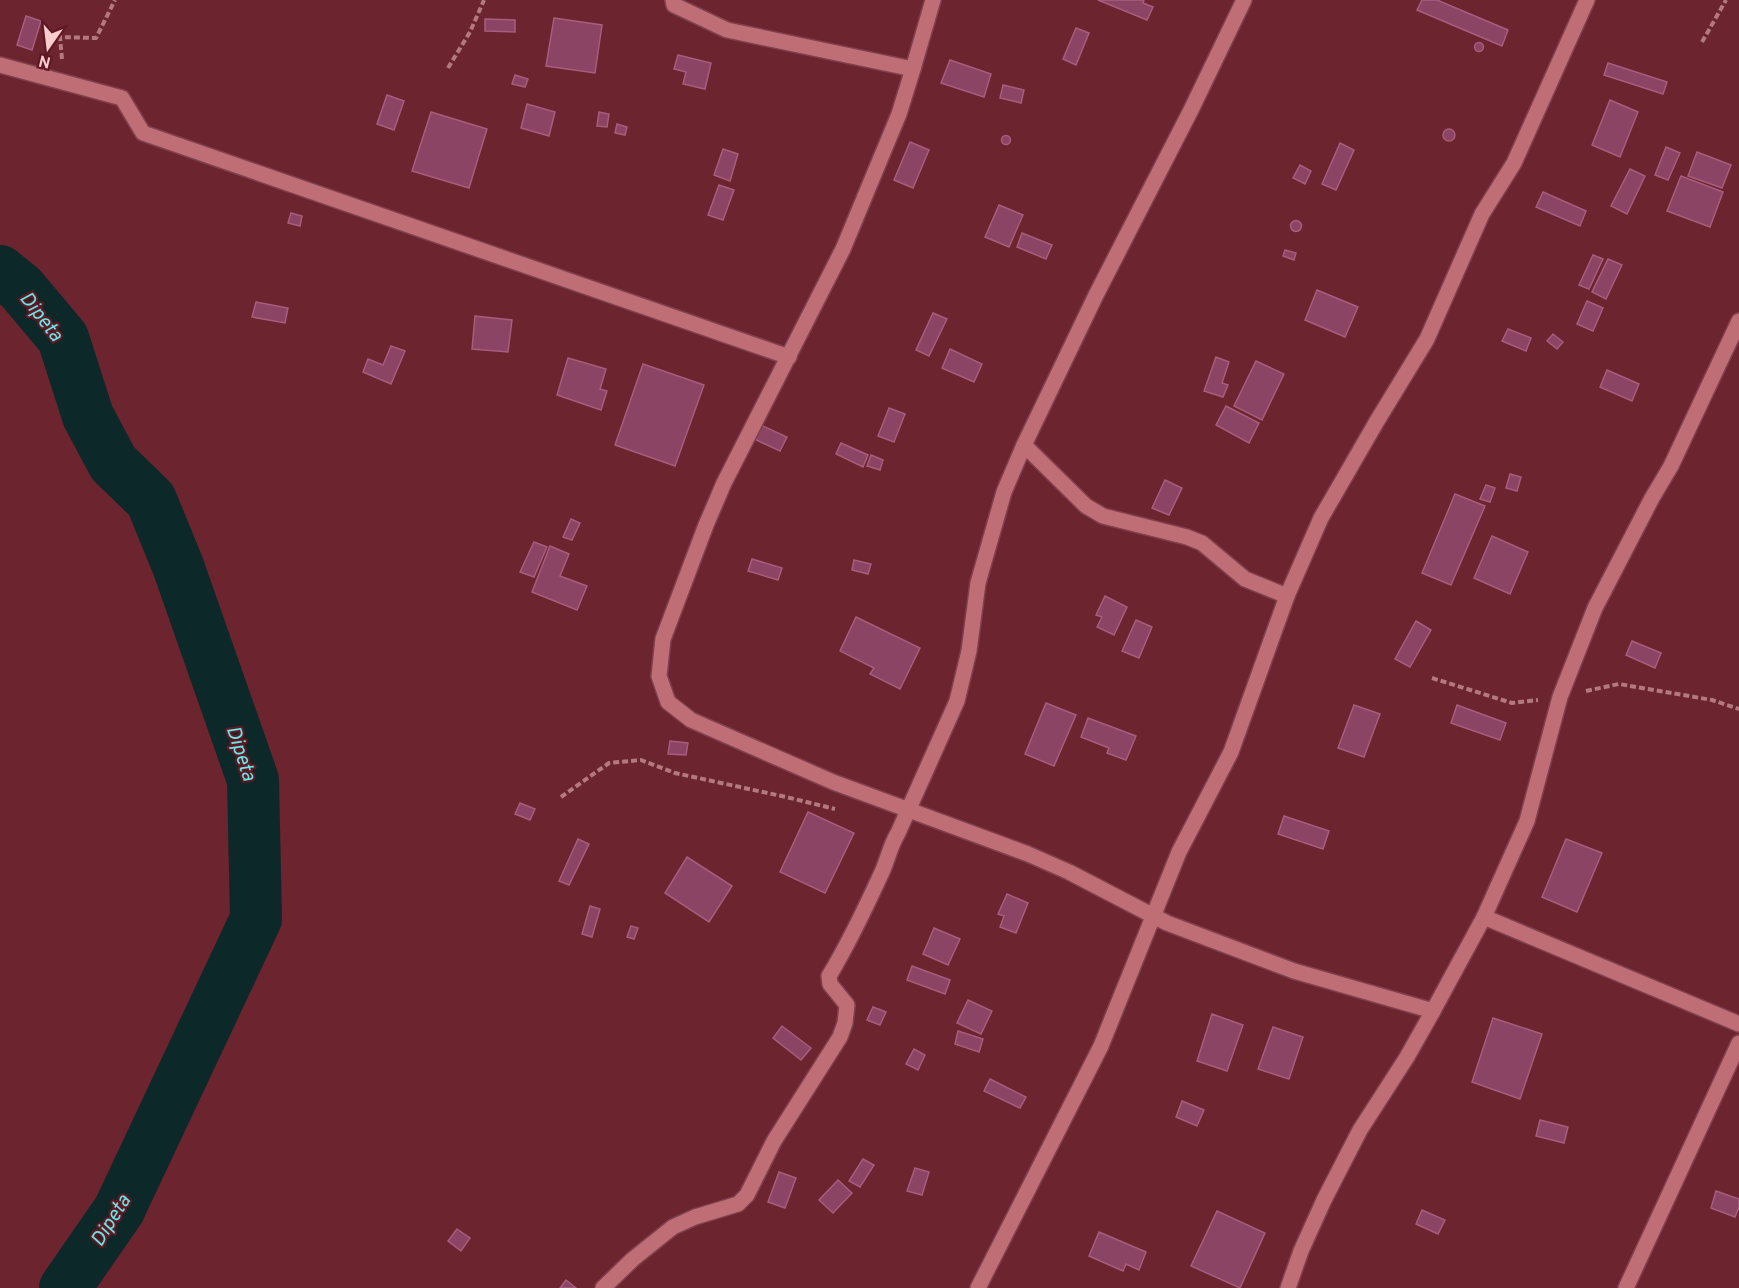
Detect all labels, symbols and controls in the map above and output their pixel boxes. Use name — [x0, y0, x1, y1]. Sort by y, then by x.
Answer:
north arrow — [18, 18, 78, 78]
text: N — [37, 50, 53, 72]
water label: Dipeta — [13, 287, 68, 348]
water label: Dipeta — [219, 723, 261, 785]
water label: Dipeta — [86, 1190, 138, 1252]

